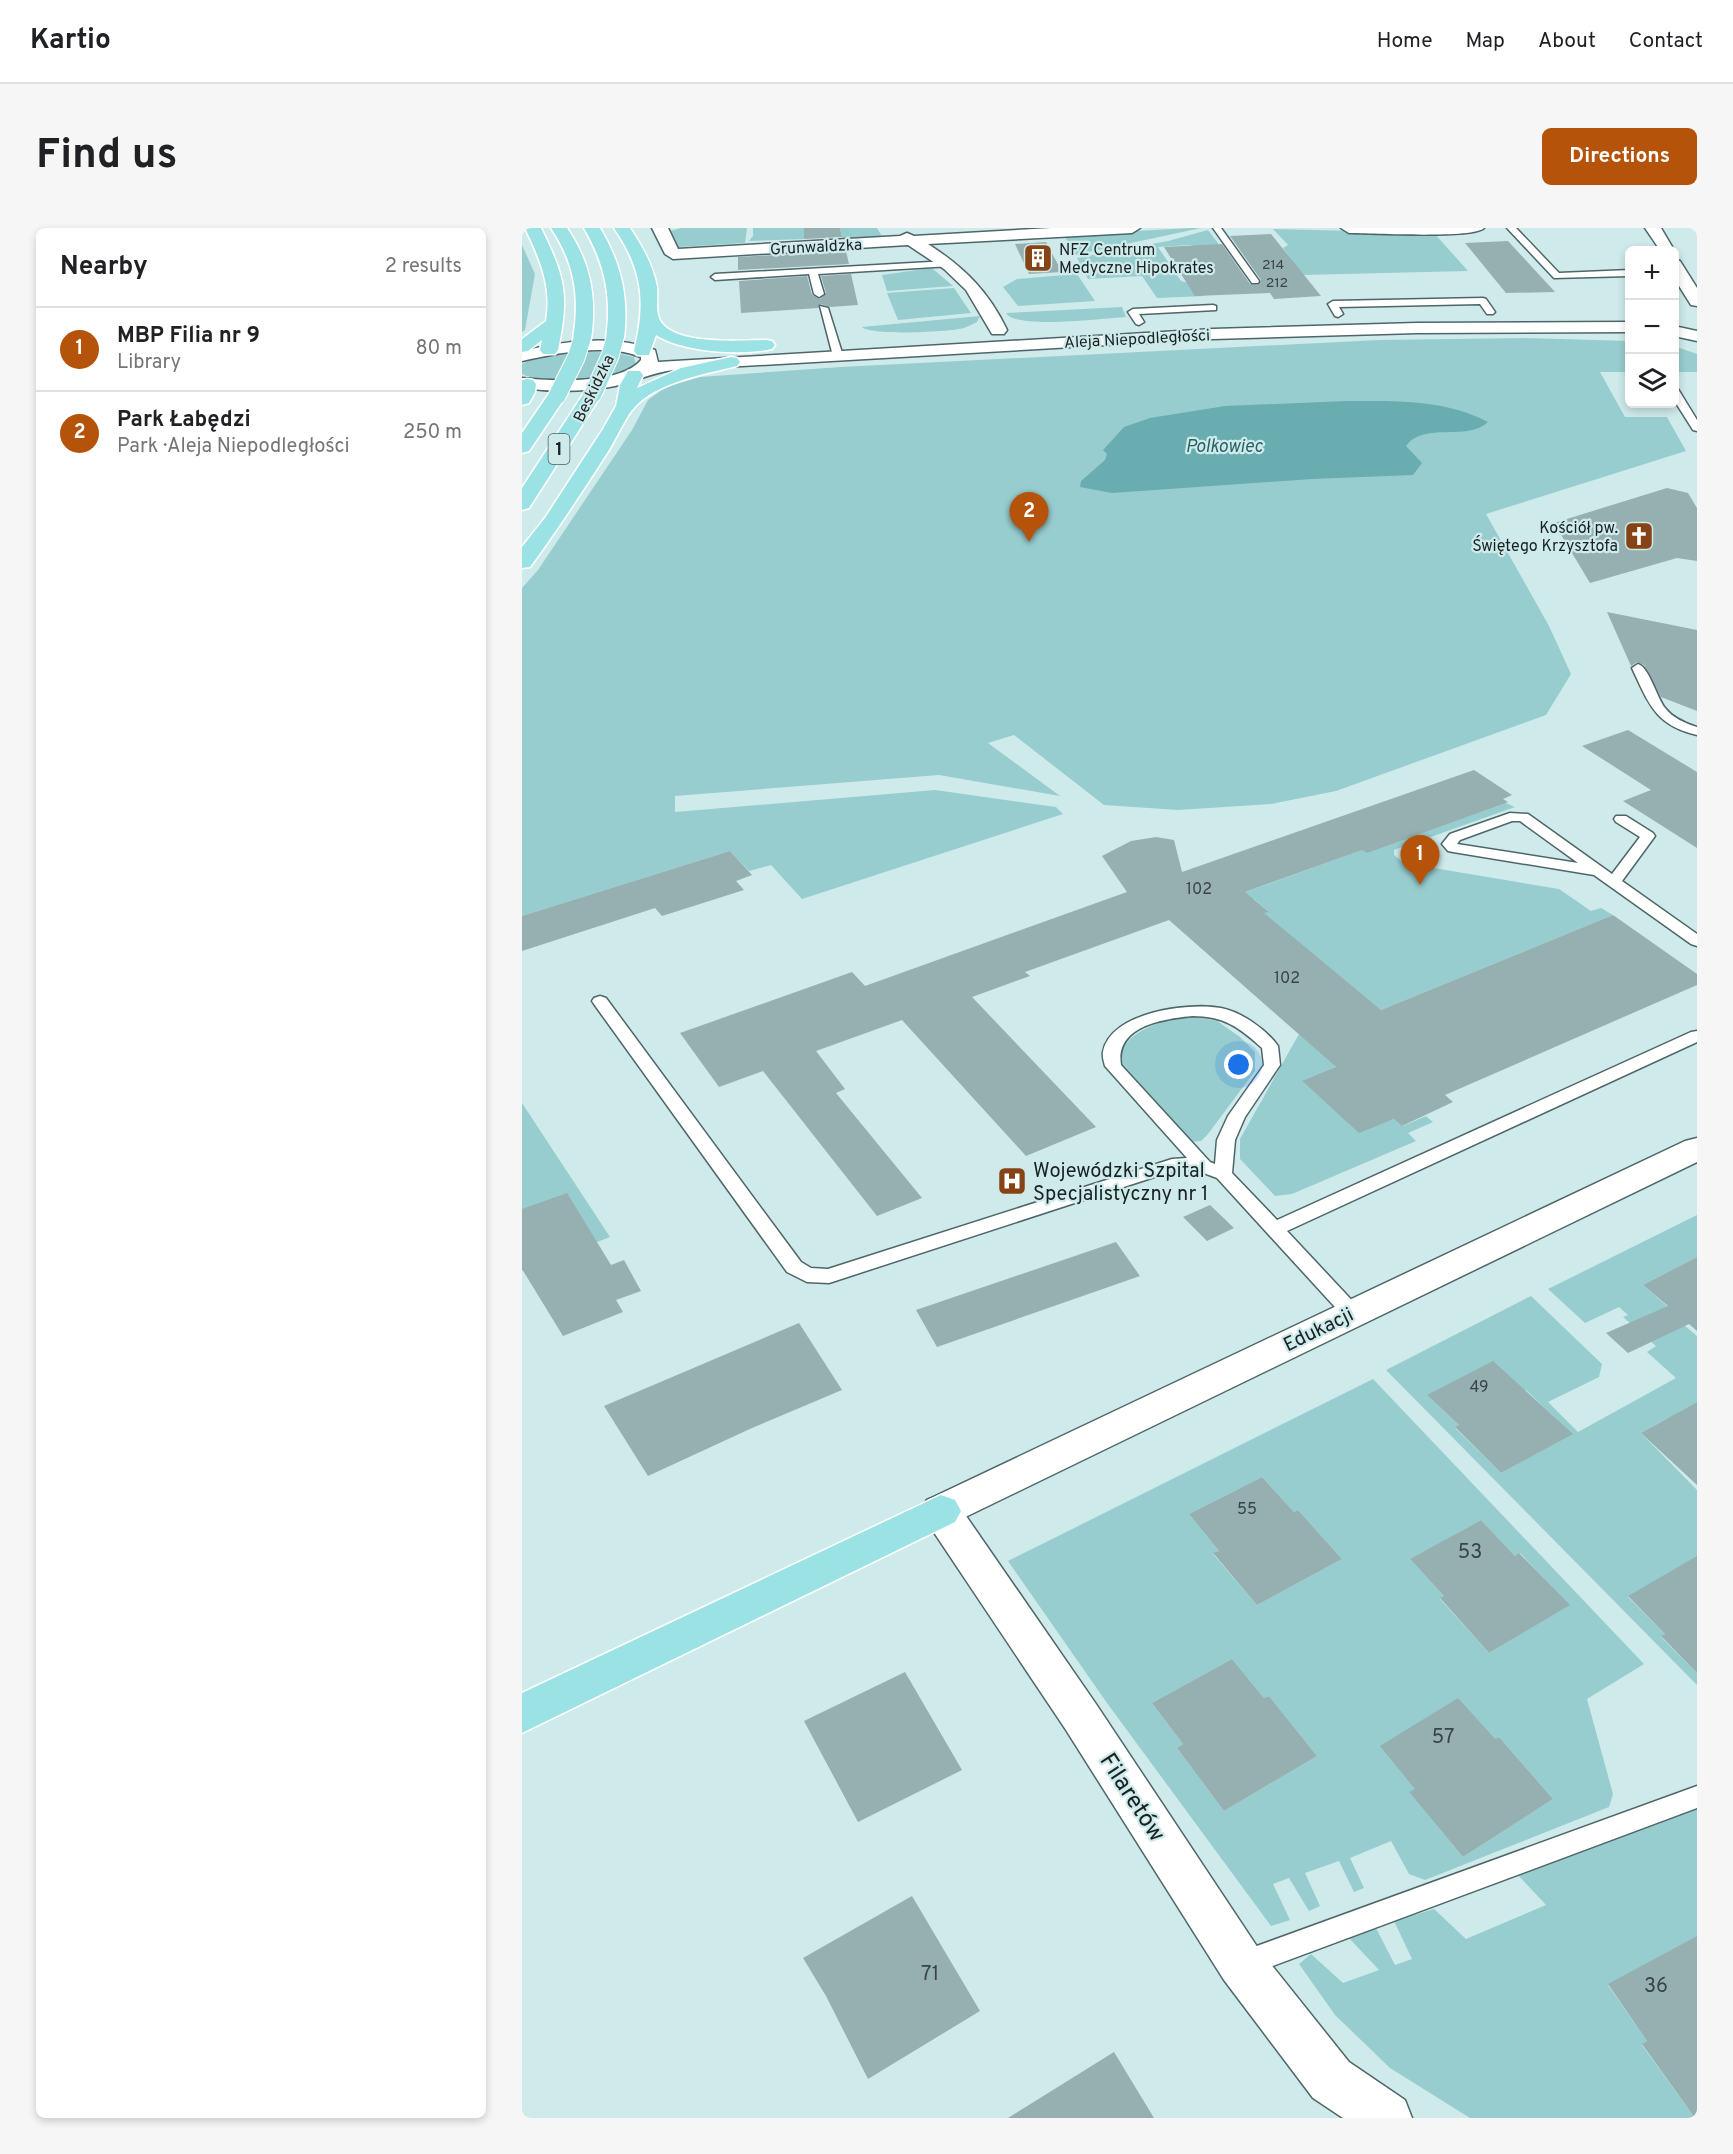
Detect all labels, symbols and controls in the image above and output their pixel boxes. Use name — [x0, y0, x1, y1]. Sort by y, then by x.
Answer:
text: Kartio — [30, 23, 111, 59]
text: Home — [1377, 28, 1433, 55]
text: Map — [1466, 28, 1505, 55]
text: About — [1538, 28, 1596, 55]
text: Contact — [1629, 28, 1703, 55]
button: Directions — [1542, 128, 1697, 185]
text: Find us — [36, 130, 177, 183]
street label: Grunwaldzka — [769, 236, 863, 260]
place label: NFZ Centrum Medyczne Hipokrates — [1059, 241, 1214, 279]
building icon: NFZ Centrum Medyczne Hipokrates — [1022, 242, 1054, 274]
map controls — [1625, 246, 1679, 408]
button: + — [1625, 246, 1679, 300]
text: Nearby — [60, 251, 148, 284]
text: 2 results — [385, 254, 462, 280]
house number: 214 — [1262, 257, 1284, 274]
house number: 212 — [1266, 275, 1288, 292]
button: − — [1625, 300, 1679, 354]
text: MBP Filia nr 9 — [117, 323, 260, 350]
street label: Aleja Niepodległości — [1064, 326, 1211, 354]
text: 1 — [76, 336, 84, 362]
text: 80 m — [416, 336, 462, 362]
text: Library — [117, 350, 181, 376]
street label: Beskidzka — [570, 352, 620, 426]
button: layers — [1625, 354, 1679, 408]
text: Park Łabędzi — [117, 407, 251, 434]
text: 2 — [73, 420, 86, 446]
text: 250 m — [403, 420, 462, 446]
text: Park · Aleja Niepodległości — [117, 434, 350, 460]
road number: 1 — [548, 434, 570, 464]
water label: Polkowiec — [1185, 436, 1263, 459]
pin: 2 — [1010, 492, 1048, 542]
place label: Kościół pw. Świętego Krzysztofa — [1472, 519, 1618, 557]
church icon: Kościół pw. Świętego Krzysztofa — [1623, 520, 1655, 552]
pin: 1 — [1400, 836, 1440, 885]
house number: 102 — [1186, 880, 1212, 900]
house number: 102 — [1274, 969, 1300, 989]
your location — [1224, 1050, 1253, 1079]
place label: Wojewódzki Szpital Specjalistyczny nr 1 — [1033, 1159, 1208, 1208]
hospital icon: Wojewódzki Szpital Specjalistyczny nr 1 — [996, 1165, 1028, 1197]
street label: Edukacji — [1280, 1303, 1358, 1359]
house number: 49 — [1469, 1378, 1489, 1398]
house number: 55 — [1237, 1500, 1257, 1520]
house number: 53 — [1458, 1540, 1482, 1566]
house number: 57 — [1432, 1725, 1454, 1751]
street label: Filaretów — [1092, 1748, 1171, 1848]
house number: 71 — [921, 1962, 939, 1988]
house number: 36 — [1644, 1974, 1668, 2000]

